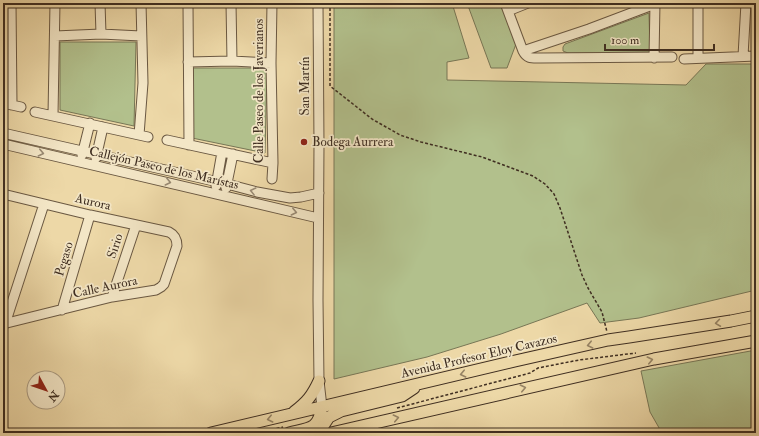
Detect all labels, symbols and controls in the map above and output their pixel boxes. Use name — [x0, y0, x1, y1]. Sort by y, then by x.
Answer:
street label: Calle Paseo de los Javerianos — [251, 18, 267, 163]
scale bar — [605, 26, 714, 52]
text: 100 m — [611, 33, 640, 48]
street label: San Martín — [297, 56, 313, 116]
place label: Bodega Aurrera — [312, 134, 394, 150]
marker: Bodega Aurrera — [299, 137, 309, 147]
street label: Callejón Paseo de los Marístas — [88, 143, 241, 193]
one-way arrow — [37, 148, 44, 157]
one-way arrow — [164, 178, 171, 186]
one-way arrow — [250, 187, 256, 195]
street label: Aurora — [73, 190, 113, 214]
one-way arrow — [290, 207, 297, 216]
street label: Sirio — [103, 232, 127, 260]
street label: Pegaso — [51, 240, 77, 278]
street label: Calle Aurora — [71, 272, 139, 302]
one-way arrow — [715, 318, 721, 327]
street label: Avenida Profesor Eloy Cavazos — [398, 330, 559, 383]
one-way arrow — [586, 340, 593, 348]
one-way arrow — [647, 356, 653, 364]
one-way arrow — [460, 369, 467, 378]
north arrow — [26, 370, 66, 410]
one-way arrow — [520, 385, 526, 393]
text: N — [44, 387, 62, 405]
one-way arrow — [393, 414, 399, 422]
one-way arrow — [267, 415, 273, 423]

